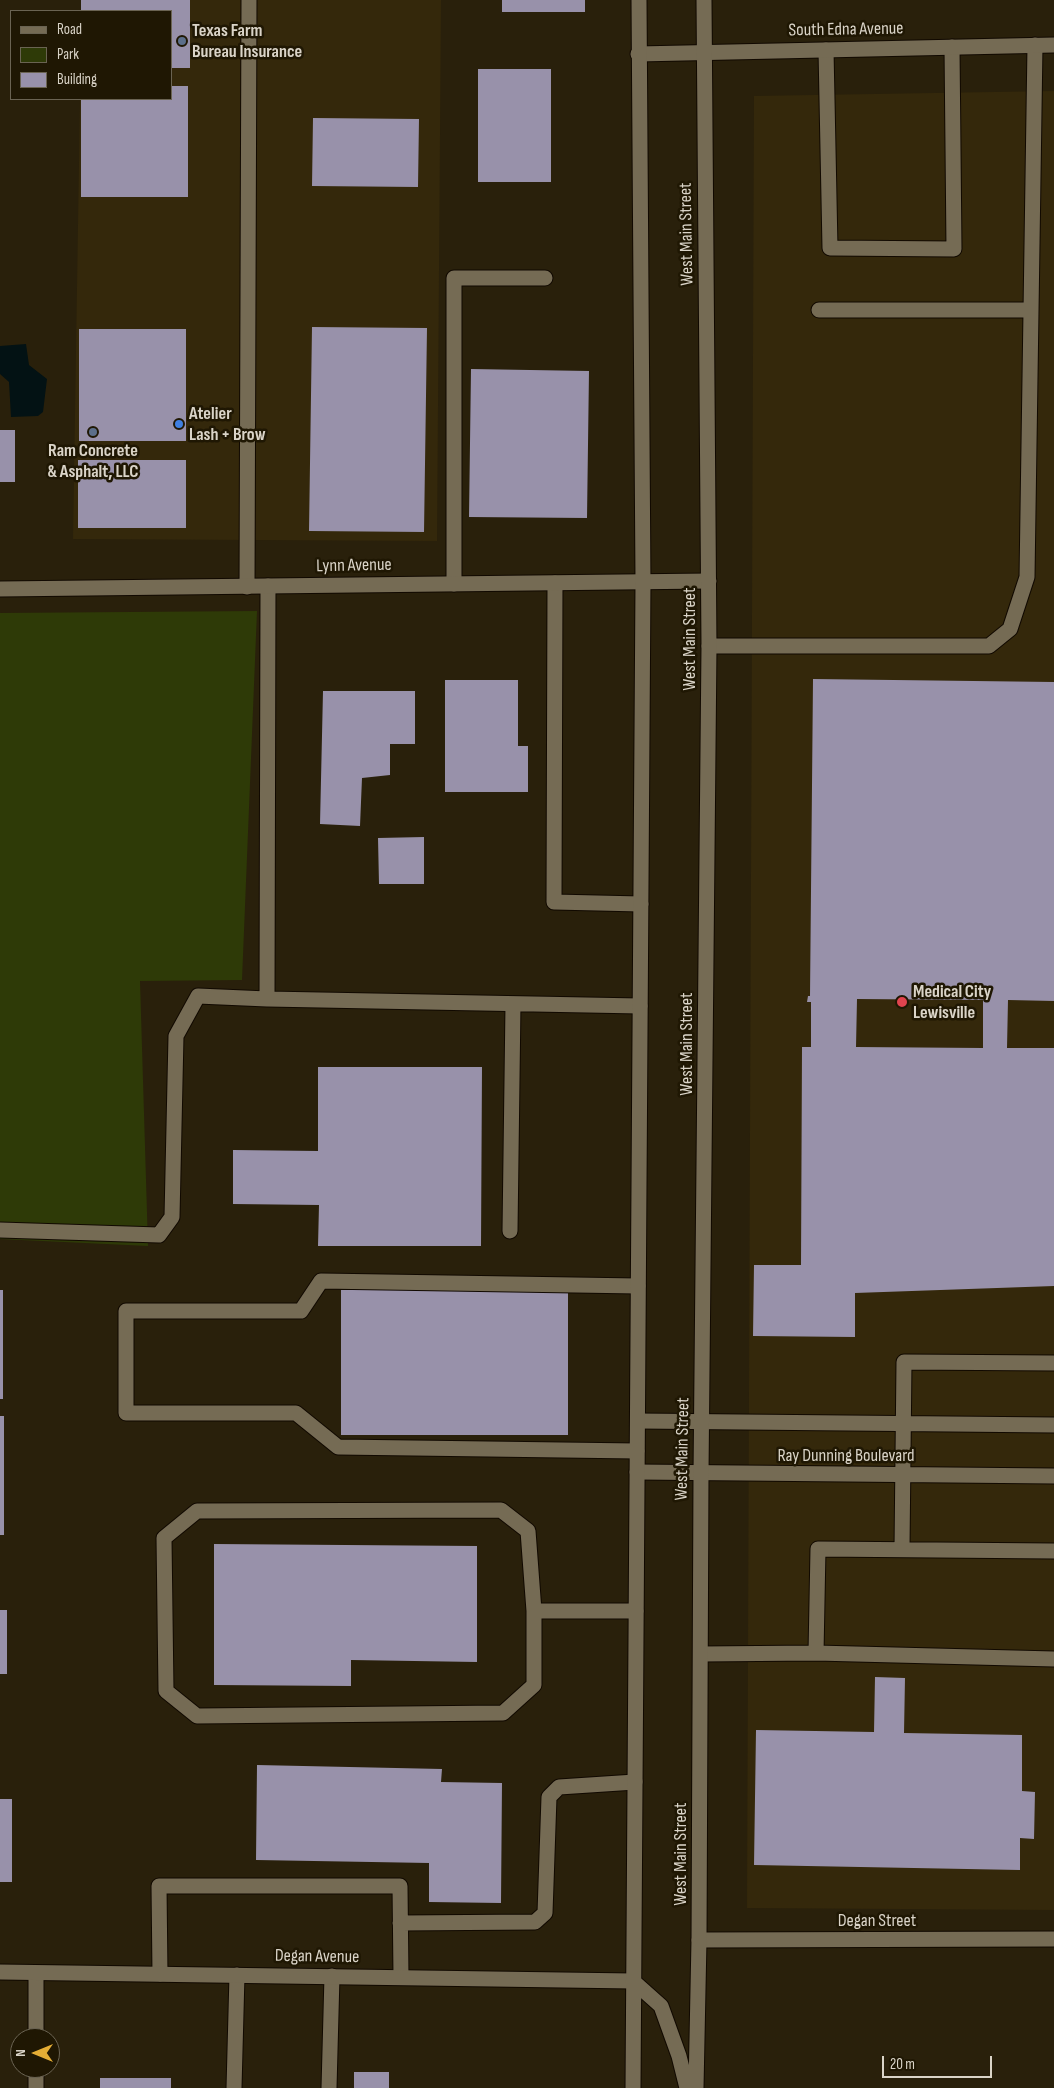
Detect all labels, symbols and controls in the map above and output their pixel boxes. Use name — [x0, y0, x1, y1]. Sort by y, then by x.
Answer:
legend — [10, 10, 172, 100]
street label: South Edna Avenue — [788, 18, 904, 42]
text: Road — [57, 20, 82, 39]
place label: Texas Farm Bureau Insurance — [192, 20, 302, 62]
marker: Texas Farm Bureau Insurance — [176, 35, 188, 47]
text: Park — [57, 45, 79, 64]
text: Building — [57, 70, 97, 89]
street label: West Main Street — [675, 182, 699, 286]
place label: Atelier Lash + Brow — [189, 403, 266, 446]
marker: Atelier Lash + Brow — [173, 418, 185, 430]
marker: Ram Concrete & Asphalt, LLC — [87, 426, 99, 438]
place label: Ram Concrete & Asphalt, LLC — [47, 440, 139, 482]
street label: Lynn Avenue — [316, 555, 392, 577]
street label: West Main Street — [679, 588, 701, 690]
place label: Medical City Lewisville — [913, 981, 991, 1024]
street label: West Main Street — [676, 993, 698, 1095]
marker: Medical City Lewisville — [895, 995, 909, 1009]
street label: West Main Street — [671, 1397, 695, 1501]
street label: Ray Dunning Boulevard — [777, 1445, 915, 1467]
street label: West Main Street — [670, 1803, 692, 1905]
street label: Degan Street — [838, 1910, 916, 1932]
street label: Degan Avenue — [275, 1945, 359, 1969]
north arrow — [10, 2028, 60, 2078]
scale bar — [884, 2046, 994, 2078]
text: N — [12, 2049, 29, 2057]
text: 20 m — [890, 2055, 915, 2074]

